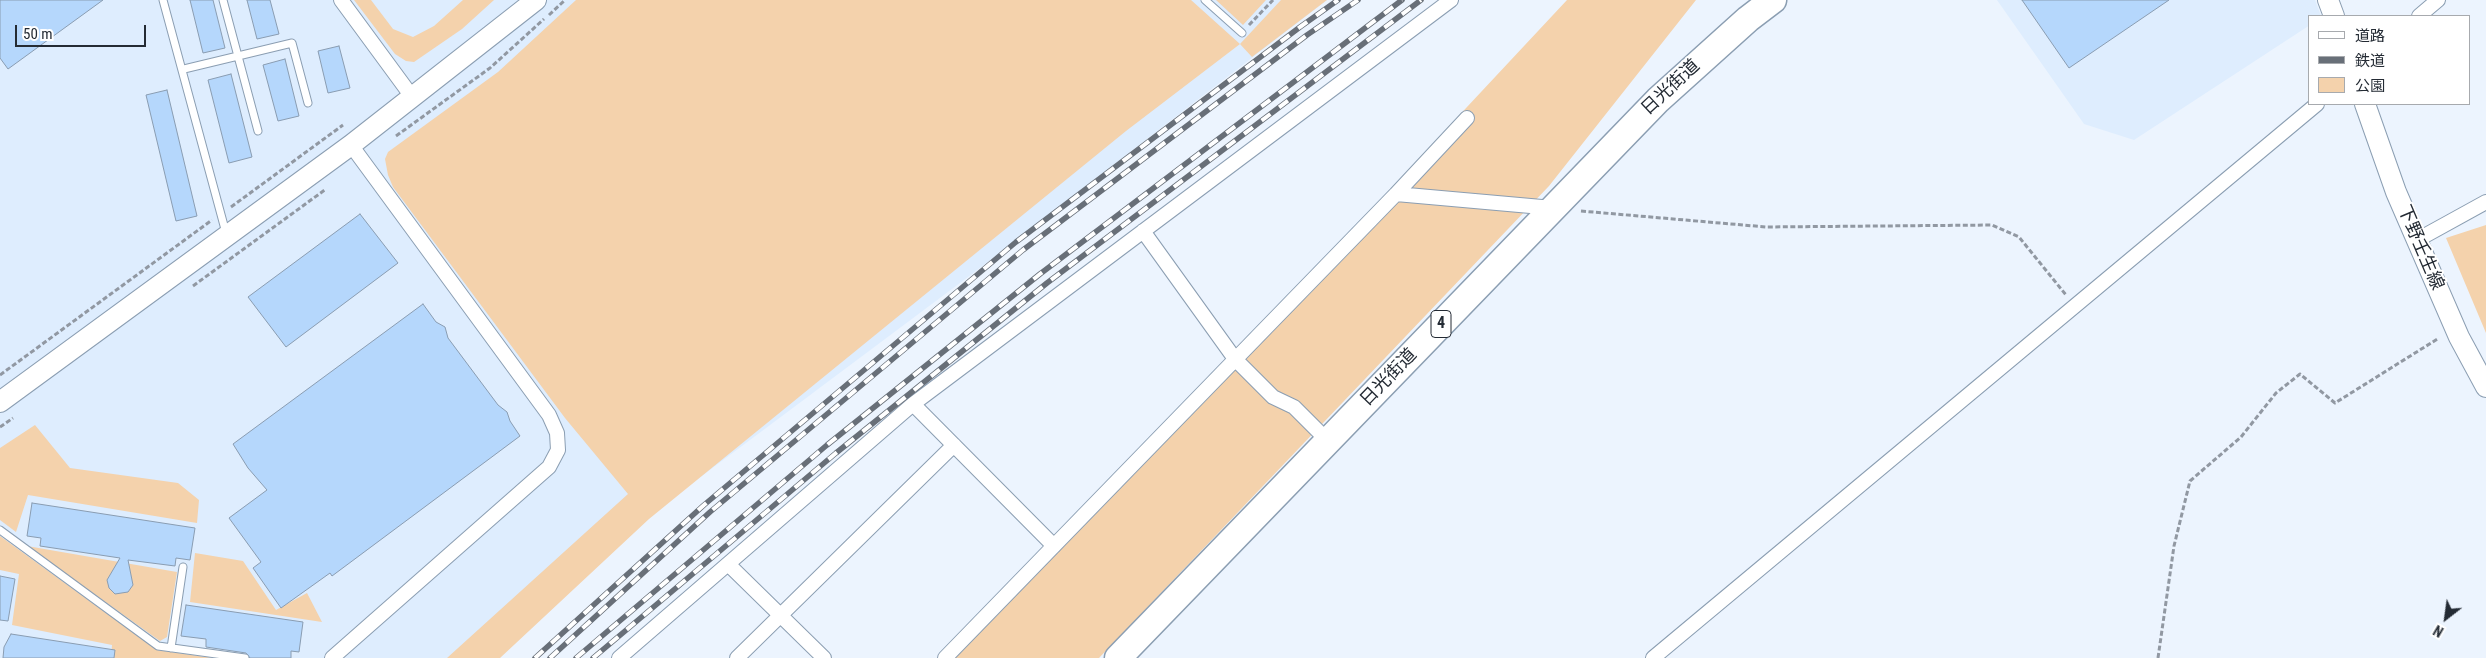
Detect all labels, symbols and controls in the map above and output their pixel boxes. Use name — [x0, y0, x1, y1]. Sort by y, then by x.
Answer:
scale bar — [18, 15, 149, 47]
legend — [2308, 15, 2471, 105]
text: 50 m — [23, 25, 53, 43]
text: 道路 — [2355, 27, 2385, 45]
text: 鉄道 — [2355, 52, 2385, 70]
street label: 日光街道 — [1637, 56, 1705, 120]
text: 公園 — [2355, 77, 2385, 95]
street label: 下野壬生線 — [2392, 202, 2448, 294]
road number: 4 — [1431, 310, 1451, 338]
street label: 日光街道 — [1356, 345, 1422, 411]
north arrow — [2421, 593, 2471, 643]
text: N — [2431, 622, 2446, 640]

